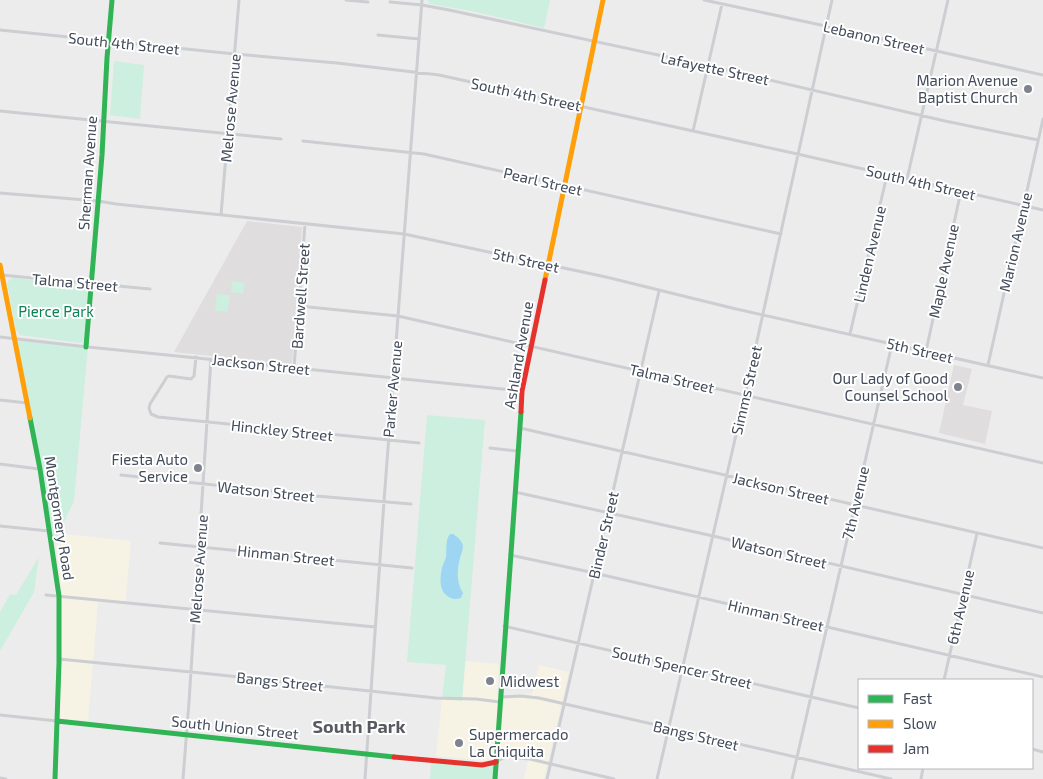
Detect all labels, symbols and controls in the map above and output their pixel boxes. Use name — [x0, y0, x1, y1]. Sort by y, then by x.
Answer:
street label: Lebanon Street — [822, 17, 927, 57]
street label: South 4th Street — [67, 28, 181, 58]
street label: Lafayette Street — [659, 48, 771, 88]
street label: Melrose Avenue — [216, 53, 244, 163]
place label: Marion Avenue Baptist Church — [916, 71, 1018, 106]
street label: South 4th Street — [469, 74, 583, 114]
marker: Marion Avenue Baptist Church — [1022, 83, 1034, 95]
street label: Sherman Avenue — [74, 115, 100, 231]
street label: South 4th Street — [864, 161, 978, 203]
street label: Pearl Street — [502, 163, 584, 199]
street label: Marion Avenue — [995, 190, 1035, 294]
street label: Linden Avenue — [849, 204, 889, 304]
street label: Maple Avenue — [924, 222, 962, 320]
street label: Bardwell Street — [287, 242, 313, 349]
street label: 5th Street — [491, 244, 561, 276]
street label: Talma Street — [31, 269, 119, 295]
street label: Ashland Avenue — [500, 300, 536, 410]
park label: Pierce Park — [18, 302, 94, 320]
street label: 5th Street — [885, 334, 955, 366]
street label: Parker Avenue — [379, 340, 405, 438]
street label: Simms Street — [727, 343, 765, 436]
street label: Jackson Street — [211, 350, 311, 378]
street label: Talma Street — [628, 360, 716, 397]
place label: Our Lady of Good Counsel School — [833, 369, 949, 404]
marker: Our Lady of Good Counsel School — [952, 381, 964, 393]
street label: Hinckley Street — [230, 416, 334, 444]
place label: Fiesta Auto Service — [111, 450, 188, 485]
street label: Montgomery Road — [41, 455, 79, 581]
marker: Fiesta Auto Service — [192, 462, 204, 474]
street label: 7th Avenue — [838, 464, 872, 542]
street label: Jackson Street — [731, 468, 831, 508]
street label: Watson Street — [216, 477, 316, 505]
street label: Binder Street — [584, 489, 622, 580]
street label: Melrose Avenue — [185, 514, 211, 624]
street label: Watson Street — [729, 532, 829, 572]
street label: Hinman Street — [237, 541, 336, 569]
street label: 6th Avenue — [943, 568, 977, 646]
street label: Hinman Street — [726, 595, 826, 635]
street label: South Spencer Street — [610, 642, 754, 692]
street label: Bangs Street — [236, 667, 325, 695]
place label: Midwest — [500, 672, 559, 690]
marker: Midwest — [484, 675, 496, 687]
legend — [858, 679, 1033, 769]
text: Fast — [903, 689, 933, 707]
street label: South Union Street — [170, 711, 300, 743]
text: Slow — [903, 714, 937, 732]
district label: South Park — [313, 715, 405, 737]
street label: Bangs Street — [651, 716, 741, 754]
place label: Supermercado La Chiquita — [469, 725, 568, 760]
marker: Supermercado La Chiquita — [453, 737, 465, 749]
text: Jam — [903, 739, 929, 757]

